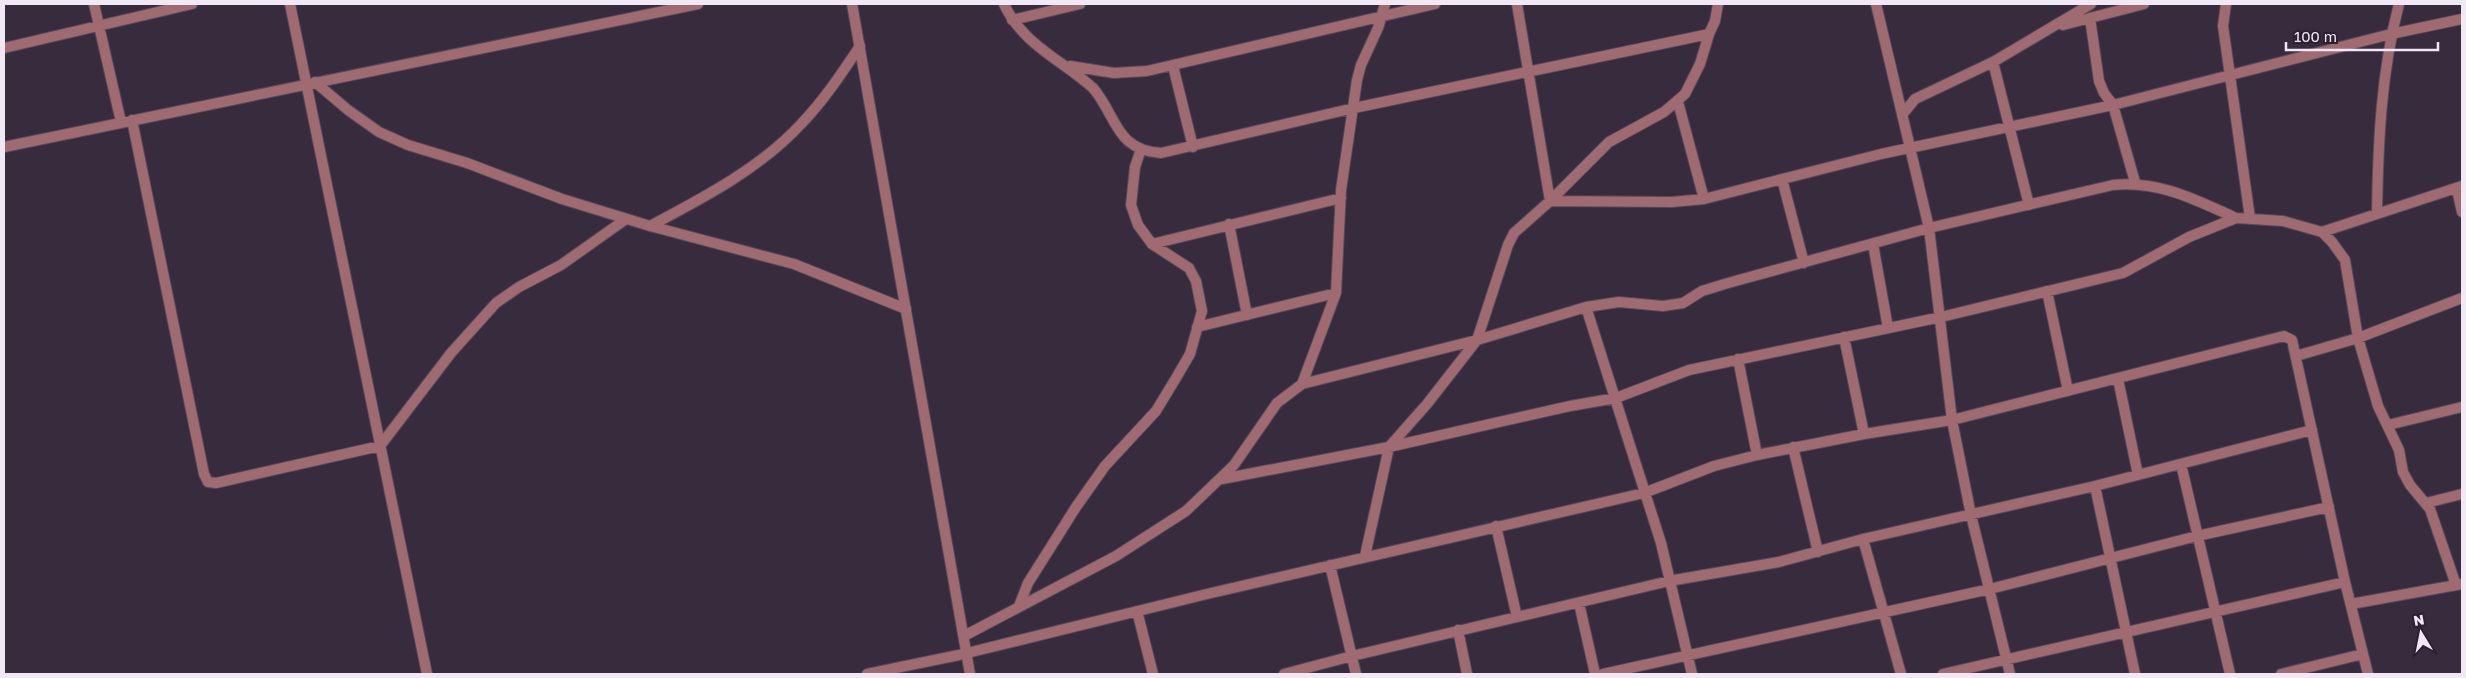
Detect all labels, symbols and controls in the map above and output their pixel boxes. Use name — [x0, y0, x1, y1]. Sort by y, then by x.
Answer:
scale bar — [2286, 20, 2438, 52]
text: 100 m — [2294, 27, 2337, 45]
north arrow — [2396, 608, 2446, 658]
text: N — [2412, 610, 2425, 629]

